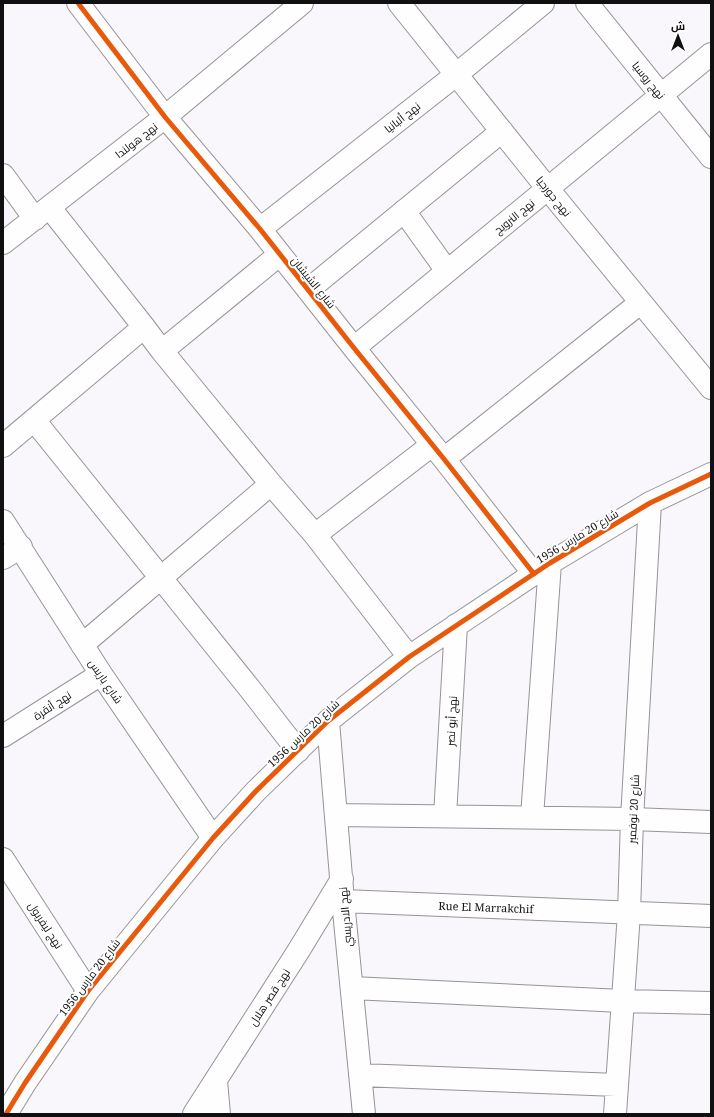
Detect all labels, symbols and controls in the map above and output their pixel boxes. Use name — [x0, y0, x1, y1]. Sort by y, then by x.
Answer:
north arrow — [658, 16, 698, 56]
text: ش — [671, 18, 685, 33]
street label: نهج روسيا — [628, 58, 669, 103]
street label: نهج ألبانيا — [381, 98, 424, 137]
street label: نهج هولندا — [112, 119, 161, 162]
street label: نهج جورجيا — [532, 173, 575, 220]
street label: نهج النرويج — [491, 195, 538, 238]
street label: شارع الشيشان — [288, 253, 340, 312]
street label: شارع 20 مارس 1956 — [533, 506, 621, 567]
street label: شارع باريس — [85, 656, 126, 707]
street label: نهج أنقرة — [30, 687, 75, 724]
street label: نهج أبو نصر — [442, 695, 461, 748]
street label: شارع 20 مارس 1956 — [264, 696, 343, 771]
street label: شارع 20 نوفمبر — [624, 774, 643, 845]
street label: نهج الادريسي — [335, 886, 356, 948]
street label: Rue El Marrakchif — [438, 898, 535, 916]
street label: نهج ليفربول — [24, 899, 67, 952]
street label: شارع 20 مارس 1956 — [55, 935, 124, 1019]
street label: نهج قصر هلال — [245, 965, 294, 1029]

